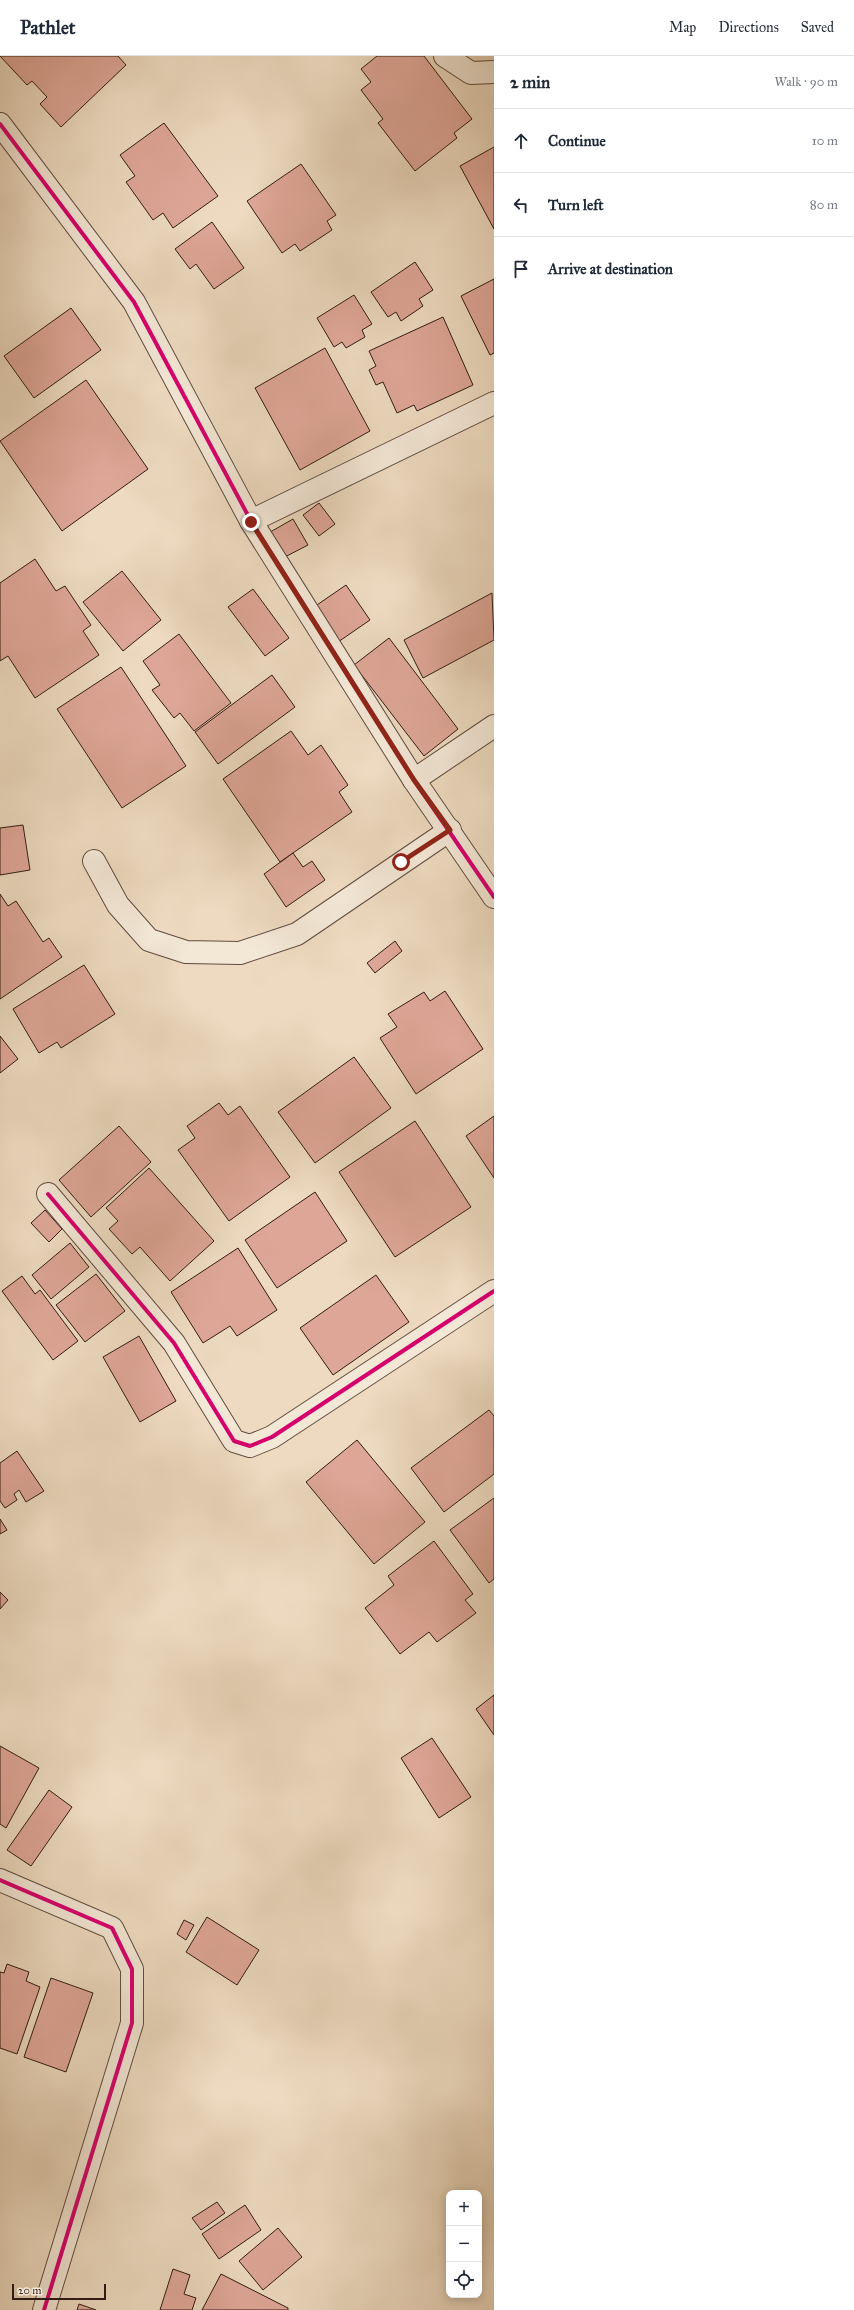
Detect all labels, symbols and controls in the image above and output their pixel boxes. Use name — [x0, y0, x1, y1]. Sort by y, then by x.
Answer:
text: Pathlet — [20, 16, 76, 39]
text: Map — [669, 19, 696, 36]
text: Directions — [718, 19, 779, 36]
text: Saved — [801, 19, 834, 36]
text: 2 min — [510, 72, 550, 93]
text: Walk · 90 m — [775, 74, 838, 90]
icon: ahead — [510, 130, 532, 152]
text: Continue — [548, 132, 606, 150]
text: 10 m — [812, 133, 838, 149]
icon: left — [510, 194, 532, 216]
text: Turn left — [548, 196, 604, 214]
text: 80 m — [810, 197, 838, 213]
icon: arrive — [510, 258, 532, 280]
text: Arrive at destination — [548, 260, 673, 278]
route end — [242, 513, 260, 531]
route start — [392, 853, 410, 871]
map controls — [446, 2190, 482, 2298]
button: + — [446, 2190, 482, 2226]
button: − — [446, 2226, 482, 2262]
button: locate — [446, 2262, 482, 2298]
scale bar — [12, 2282, 106, 2301]
text: 20 m — [18, 2284, 41, 2297]

